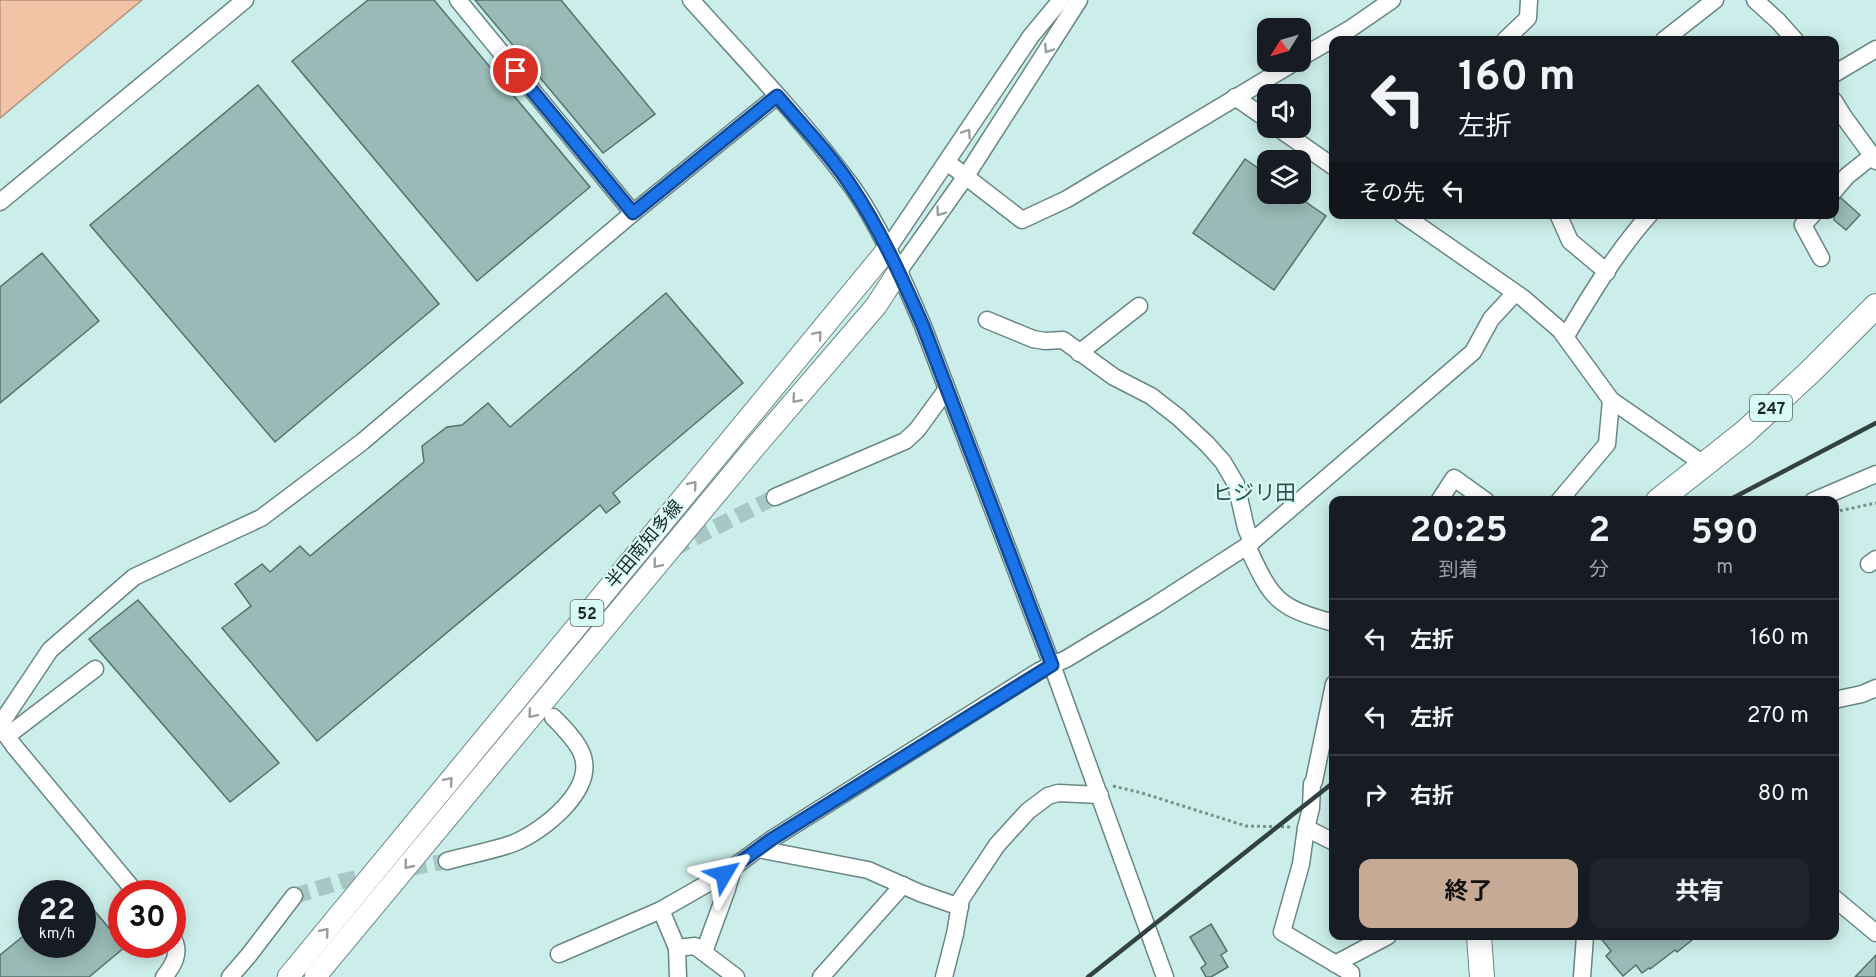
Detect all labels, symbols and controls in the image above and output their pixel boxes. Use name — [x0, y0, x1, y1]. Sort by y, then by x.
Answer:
north arrow — [1257, 18, 1311, 72]
map controls — [1257, 18, 1311, 204]
one-way arrow — [1043, 43, 1055, 53]
pin — [490, 45, 541, 96]
text: 160 m — [1458, 52, 1576, 105]
icon: arrive — [499, 54, 532, 87]
icon: left — [1359, 60, 1437, 138]
button: sound — [1257, 84, 1311, 138]
text: 左折 — [1458, 111, 1512, 145]
one-way arrow — [960, 128, 971, 139]
button: layers — [1257, 150, 1311, 204]
icon: left — [1437, 174, 1470, 207]
text: その先 — [1359, 181, 1425, 208]
one-way arrow — [936, 205, 947, 216]
one-way arrow — [811, 331, 822, 342]
one-way arrow — [792, 392, 803, 403]
road number: 247 — [1750, 395, 1792, 421]
one-way arrow — [686, 481, 697, 492]
district label: ヒジリ田 — [1212, 481, 1296, 508]
street label: 半田南知多線 — [602, 496, 689, 594]
text: 20:25 — [1409, 509, 1508, 555]
text: 2 — [1588, 509, 1610, 555]
text: 590 — [1691, 511, 1759, 557]
text: m — [1716, 555, 1733, 581]
one-way arrow — [653, 557, 664, 568]
text: 到着 — [1439, 558, 1479, 584]
text: 分 — [1589, 558, 1609, 584]
road number: 52 — [570, 600, 604, 626]
icon: left — [1359, 622, 1392, 655]
text: 160 m — [1750, 625, 1809, 652]
text: 左折 — [1410, 628, 1454, 655]
icon: left — [1359, 700, 1392, 733]
text: 270 m — [1747, 703, 1809, 730]
text: 左折 — [1410, 706, 1454, 733]
one-way arrow — [528, 707, 539, 718]
one-way arrow — [442, 777, 453, 788]
icon: right — [1359, 778, 1392, 811]
text: 80 m — [1758, 781, 1809, 808]
text: 右折 — [1410, 784, 1454, 811]
position arrow — [692, 842, 756, 906]
one-way arrow — [404, 858, 415, 869]
button: 終了 — [1359, 859, 1578, 928]
button: 共有 — [1590, 859, 1809, 928]
speed limit sign: 30 — [108, 880, 186, 958]
text: 22 — [39, 893, 75, 930]
text: km/h — [39, 925, 75, 944]
one-way arrow — [318, 928, 329, 939]

